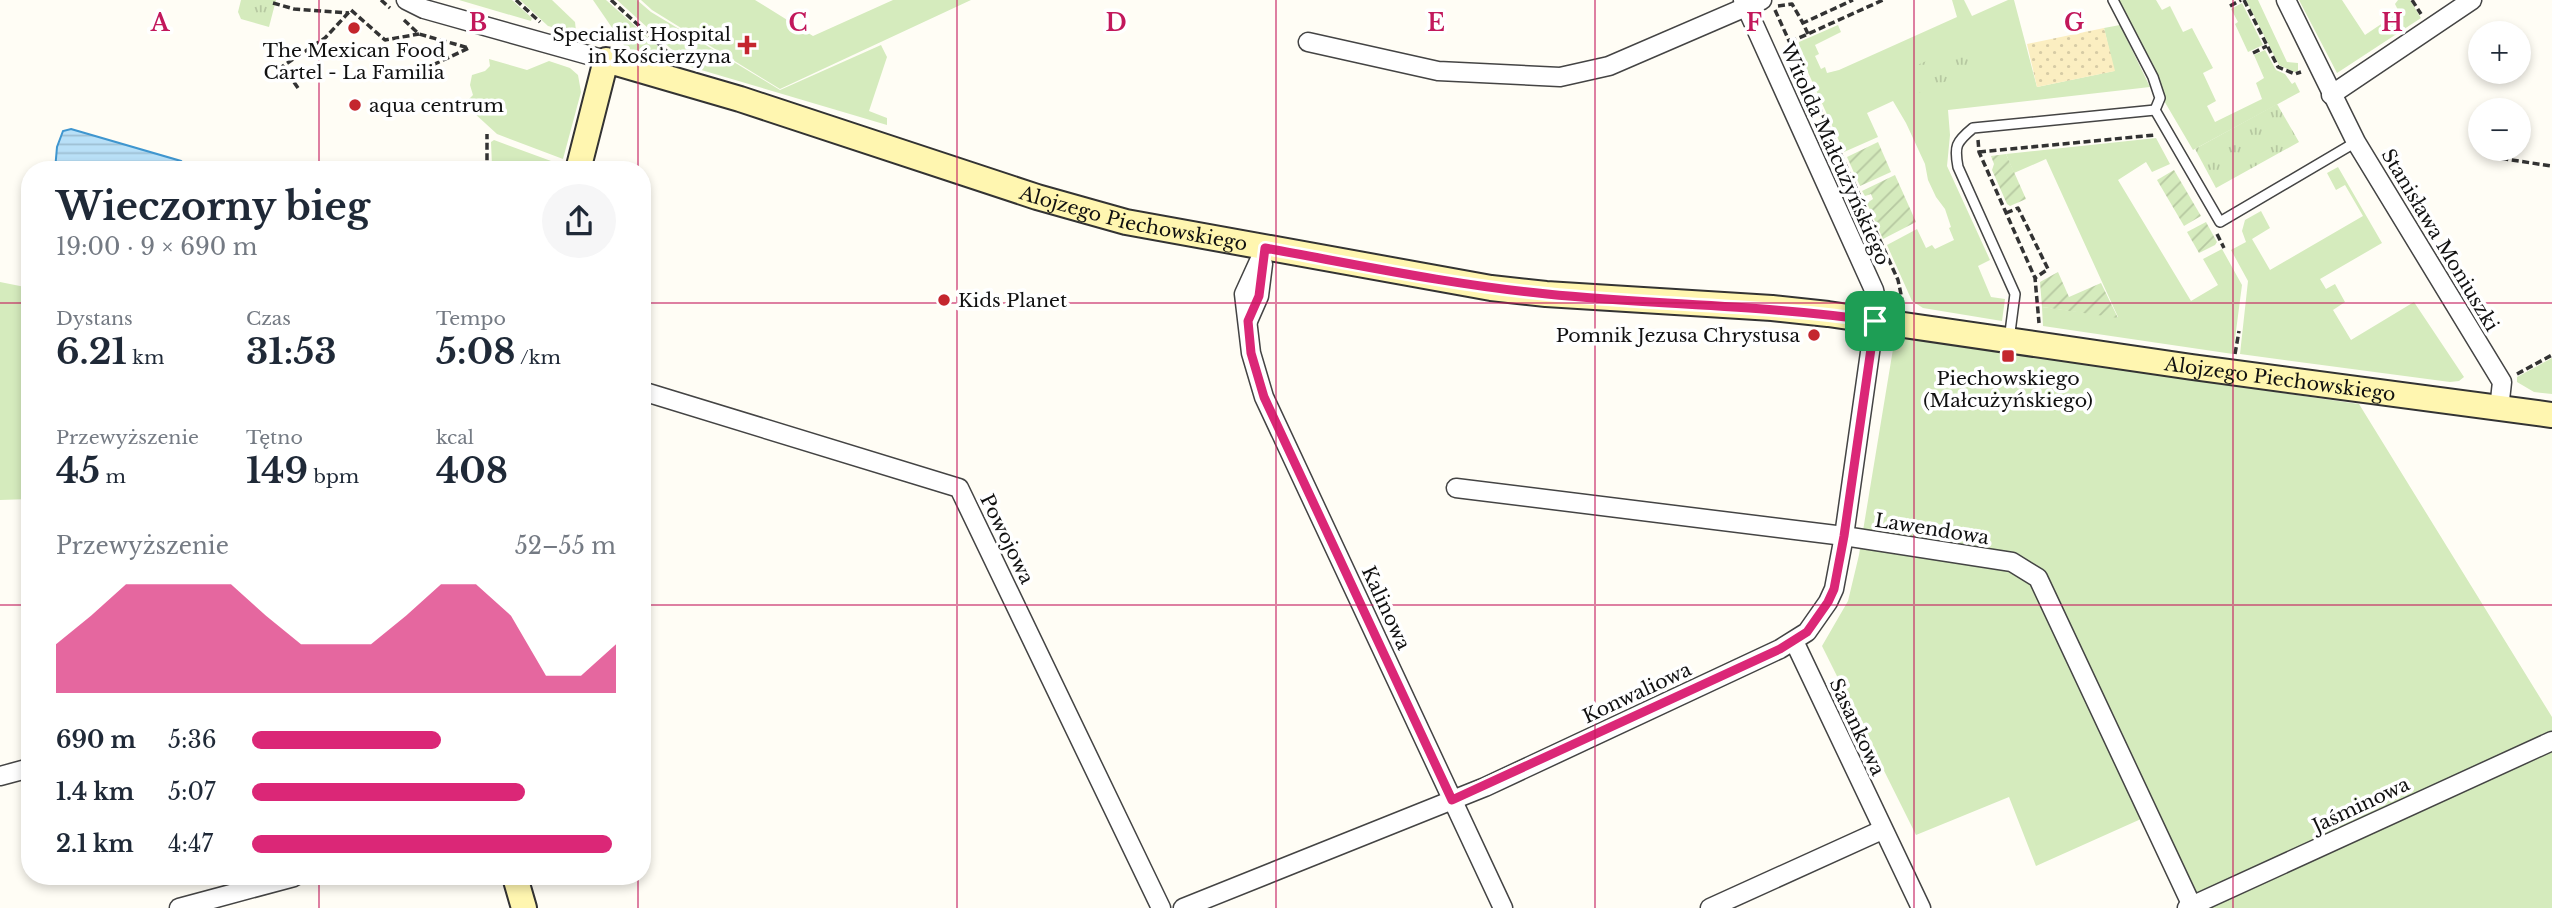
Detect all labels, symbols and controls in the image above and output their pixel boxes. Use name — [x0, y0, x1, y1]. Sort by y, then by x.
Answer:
text: A — [150, 9, 171, 37]
text: B — [469, 9, 487, 37]
text: C — [789, 9, 807, 37]
text: D — [1105, 9, 1127, 37]
text: E — [1427, 9, 1445, 37]
text: F — [1746, 9, 1762, 37]
text: G — [2064, 9, 2084, 37]
text: H — [2381, 9, 2403, 37]
marker: The Mexican Food Cartel - La Familia — [346, 20, 362, 36]
map controls — [2468, 21, 2531, 161]
button: + — [2468, 21, 2531, 84]
place label: Specialist Hospital in Kościerzyna — [553, 23, 731, 68]
marker: Specialist Hospital in Kościerzyna — [737, 35, 757, 55]
street label: Witolda Małcużyńskiego — [1775, 38, 1894, 269]
place label: The Mexican Food Cartel - La Familia — [263, 39, 445, 84]
place label: aqua centrum — [369, 94, 504, 117]
marker: aqua centrum — [347, 97, 363, 113]
button: − — [2468, 98, 2531, 161]
street label: Stanisława Moniuszki — [2376, 145, 2504, 336]
street label: Alojzego Piechowskiego — [1016, 180, 1249, 255]
text: Wieczorny bieg — [56, 183, 370, 230]
button: share — [542, 184, 616, 258]
text: 19:00 · 9 × 690 m — [56, 233, 257, 261]
place label: Kids Planet — [958, 289, 1068, 312]
pin — [1845, 291, 1905, 351]
marker: Kids Planet — [936, 292, 952, 308]
icon: arrive — [1856, 302, 1894, 340]
text: Dystans — [56, 307, 133, 330]
text: Czas — [246, 307, 291, 330]
text: Tempo — [436, 307, 506, 330]
place label: Pomnik Jezusa Chrystusa — [1556, 324, 1800, 347]
marker: Pomnik Jezusa Chrystusa — [1806, 327, 1822, 343]
text: 6.21 — [56, 330, 127, 373]
text: 31:53 — [246, 330, 337, 373]
text: 5:08 — [436, 330, 515, 373]
text: km — [127, 346, 164, 369]
text: /km — [515, 346, 561, 369]
marker: Piechowskiego (Małcużyńskiego) — [2000, 348, 2016, 364]
street label: Alojzego Piechowskiego — [2162, 351, 2397, 406]
place label: Piechowskiego (Małcużyńskiego) — [1923, 367, 2093, 412]
text: Przewyższenie — [56, 426, 199, 449]
text: Tętno — [246, 426, 303, 449]
text: kcal — [436, 426, 474, 449]
text: 45 — [56, 449, 100, 492]
text: 149 — [246, 449, 308, 492]
text: 408 — [436, 449, 508, 492]
text: m — [100, 465, 126, 488]
text: bpm — [308, 465, 359, 488]
street label: Powojowa — [975, 490, 1039, 588]
street label: Lawendowa — [1873, 509, 1991, 549]
text: Przewyższenie — [56, 532, 229, 560]
text: 52–55 m — [515, 532, 616, 560]
street label: Kalinowa — [1357, 563, 1416, 654]
street label: Konwaliowa — [1579, 658, 1695, 728]
street label: Sasankowa — [1824, 675, 1890, 780]
text: 690 m — [56, 726, 136, 754]
text: 5:36 — [168, 726, 217, 754]
street label: Jaśminowa — [2306, 772, 2414, 839]
text: 1.4 km — [56, 778, 134, 806]
text: 5:07 — [168, 778, 216, 806]
text: 2.1 km — [56, 830, 134, 858]
text: 4:47 — [168, 830, 213, 858]

